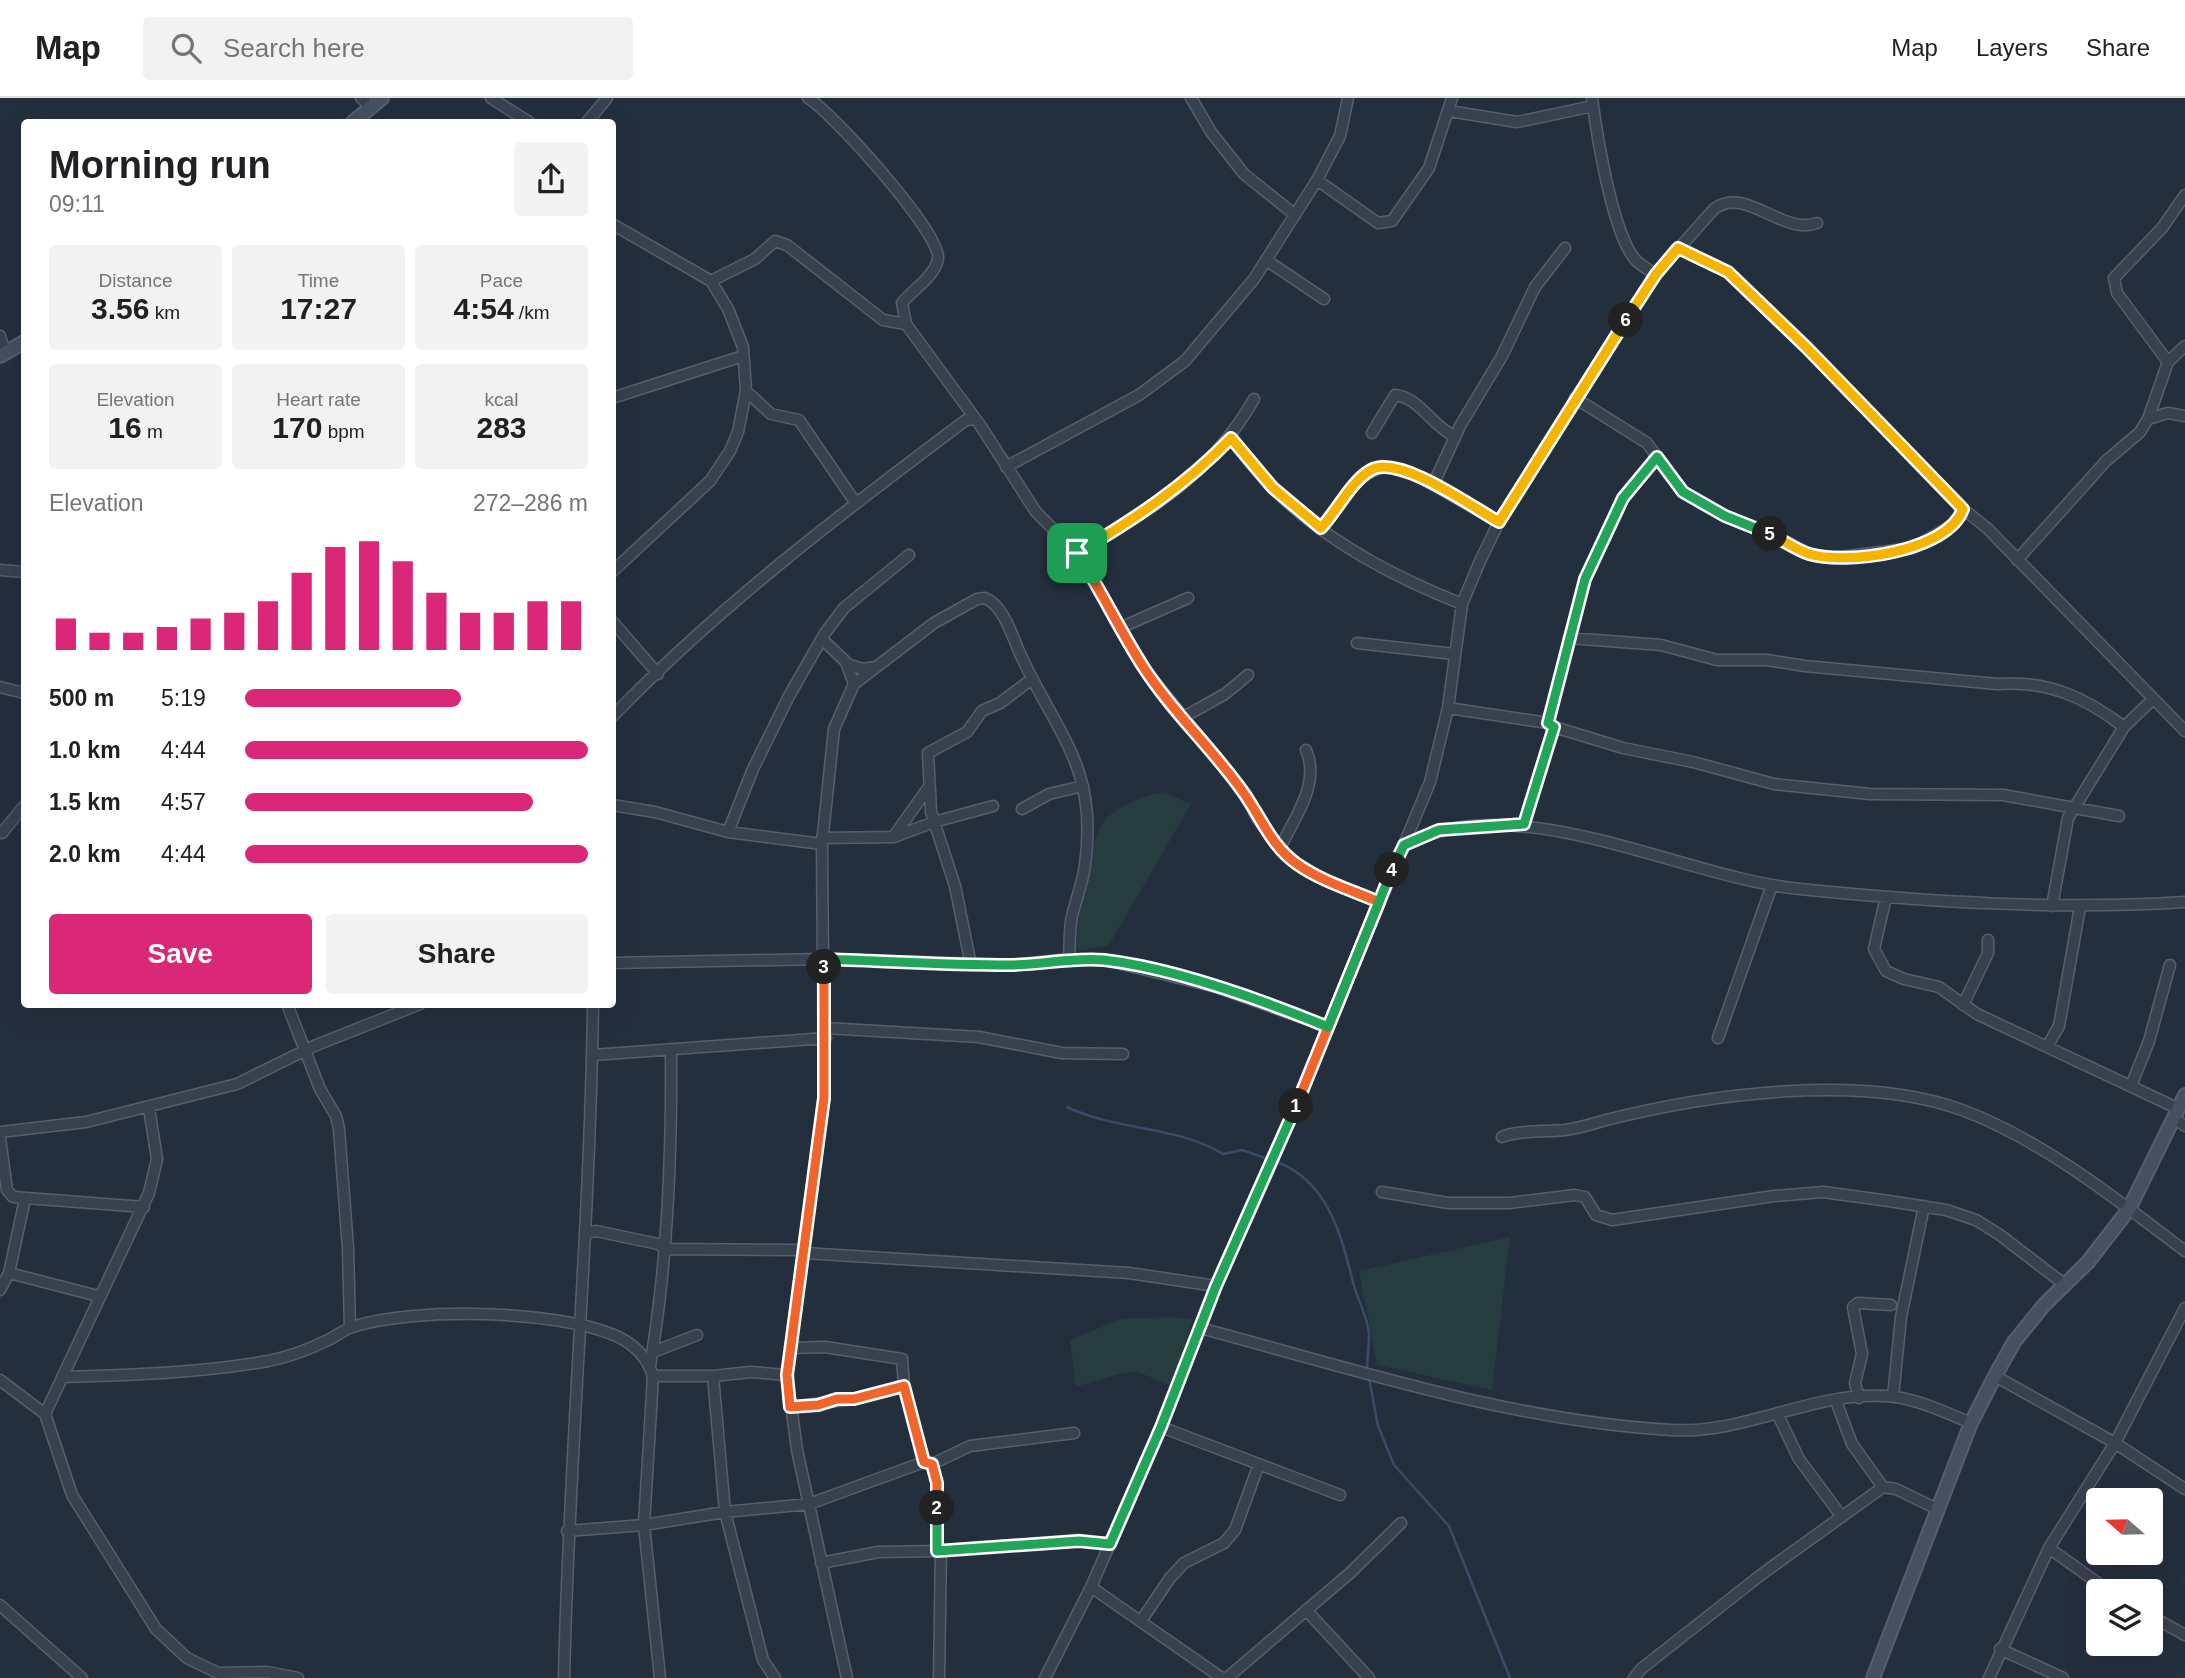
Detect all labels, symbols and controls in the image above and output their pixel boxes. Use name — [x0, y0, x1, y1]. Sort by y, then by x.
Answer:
search box — [143, 17, 633, 80]
text: Map — [35, 29, 101, 66]
icon: search — [167, 29, 205, 67]
text: Search here — [223, 33, 365, 63]
text: Map — [1891, 34, 1938, 61]
text: Layers — [1976, 34, 2048, 61]
text: Share — [2086, 34, 2150, 61]
button: share — [514, 142, 588, 216]
text: Morning run — [49, 144, 271, 186]
text: 09:11 — [49, 191, 105, 217]
text: Distance — [99, 270, 172, 291]
text: Time — [298, 270, 339, 291]
text: Pace — [480, 270, 523, 291]
text: 3.56 — [91, 292, 149, 325]
text: 17:27 — [280, 292, 357, 325]
text: 4:54 — [454, 292, 514, 325]
text: km — [149, 302, 180, 323]
text: /km — [514, 302, 549, 323]
pin: 6 — [1608, 302, 1644, 338]
text: 6 — [1620, 309, 1631, 330]
text: Elevation — [96, 389, 175, 410]
text: Heart rate — [276, 389, 361, 410]
text: kcal — [485, 389, 518, 410]
text: 16 — [108, 411, 142, 444]
text: 170 — [272, 411, 322, 444]
text: 283 — [476, 411, 527, 444]
text: m — [142, 421, 163, 442]
text: bpm — [322, 421, 365, 442]
text: Elevation — [49, 490, 144, 516]
text: 272–286 m — [473, 490, 588, 516]
pin: 5 — [1752, 516, 1788, 551]
pin — [1047, 523, 1107, 583]
text: 5 — [1764, 523, 1775, 544]
icon: arrive — [1058, 534, 1096, 572]
text: 500 m — [49, 685, 114, 711]
text: 5:19 — [161, 685, 206, 711]
text: 1.0 km — [49, 737, 121, 763]
text: 4:44 — [161, 737, 206, 763]
text: 1.5 km — [49, 789, 121, 815]
text: 4:57 — [161, 789, 206, 815]
text: 2.0 km — [49, 841, 121, 867]
text: 4:44 — [161, 841, 206, 867]
pin: 4 — [1374, 852, 1410, 888]
text: 4 — [1386, 859, 1397, 880]
button: Save — [49, 914, 312, 994]
button: Share — [326, 914, 588, 994]
pin: 3 — [806, 950, 842, 984]
text: 3 — [818, 956, 829, 977]
pin: 1 — [1278, 1088, 1314, 1124]
text: 1 — [1290, 1095, 1301, 1116]
north arrow — [2086, 1488, 2163, 1564]
map controls — [2086, 1488, 2163, 1656]
pin: 2 — [920, 1490, 954, 1526]
text: 2 — [931, 1497, 942, 1518]
button: layers — [2086, 1579, 2163, 1656]

